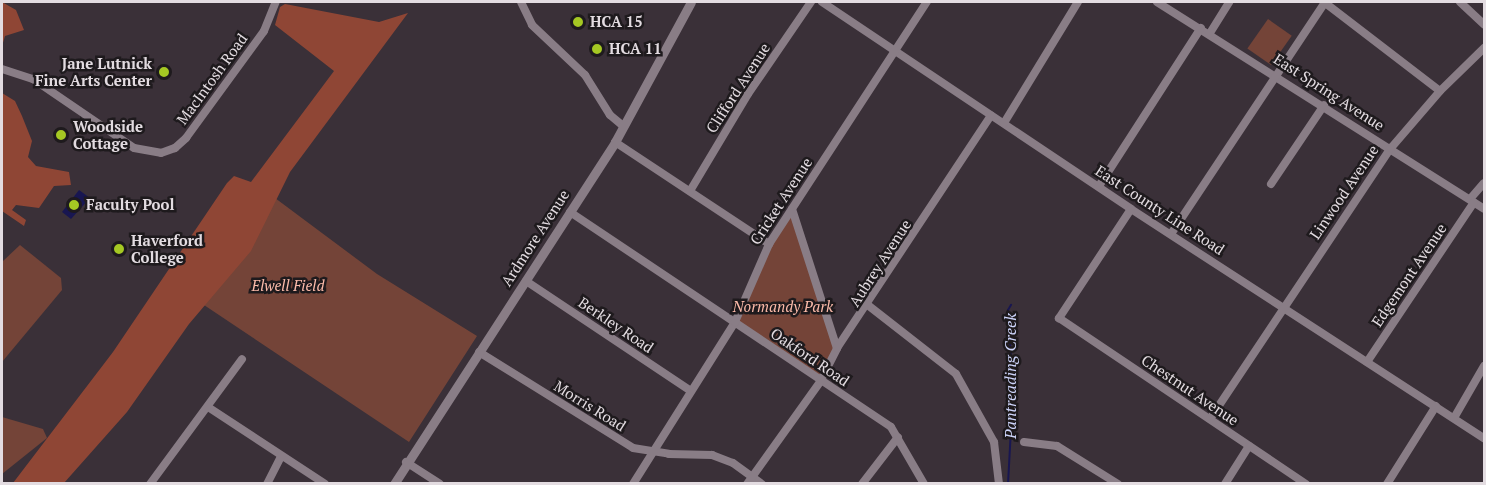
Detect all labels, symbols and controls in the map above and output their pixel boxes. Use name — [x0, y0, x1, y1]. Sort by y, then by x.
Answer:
place label: HCA 15 — [590, 13, 643, 31]
marker: HCA 15 — [571, 15, 585, 29]
street label: MacIntosh Road — [173, 30, 251, 128]
place label: HCA 11 — [609, 40, 662, 58]
street label: Clifford Avenue — [702, 40, 774, 136]
marker: HCA 11 — [590, 42, 604, 56]
street label: East Spring Avenue — [1270, 49, 1388, 135]
place label: Jane Lutnick Fine Arts Center — [35, 54, 152, 89]
marker: Jane Lutnick Fine Arts Center — [157, 65, 171, 79]
place label: Woodside Cottage — [73, 117, 143, 152]
marker: Woodside Cottage — [54, 128, 68, 142]
street label: Linwood Avenue — [1306, 141, 1382, 243]
street label: Cricket Avenue — [746, 154, 816, 248]
street label: East County Line Road — [1092, 162, 1228, 258]
street label: Ardmore Avenue — [497, 186, 573, 290]
place label: Faculty Pool — [86, 196, 174, 214]
marker: Faculty Pool — [67, 198, 81, 212]
street label: Aubrey Avenue — [845, 216, 915, 310]
street label: Edgemont Avenue — [1368, 220, 1450, 330]
place label: Haverford College — [131, 231, 203, 266]
marker: Haverford College — [112, 242, 126, 256]
park label: Elwell Field — [252, 277, 324, 295]
street label: Berkley Road — [575, 293, 657, 357]
park label: Normandy Park — [733, 298, 833, 316]
water label: Pantreading Creek — [1000, 313, 1020, 439]
street label: Oakford Road — [767, 324, 853, 390]
street label: Chestnut Avenue — [1138, 351, 1242, 429]
street label: Morris Road — [551, 377, 629, 435]

